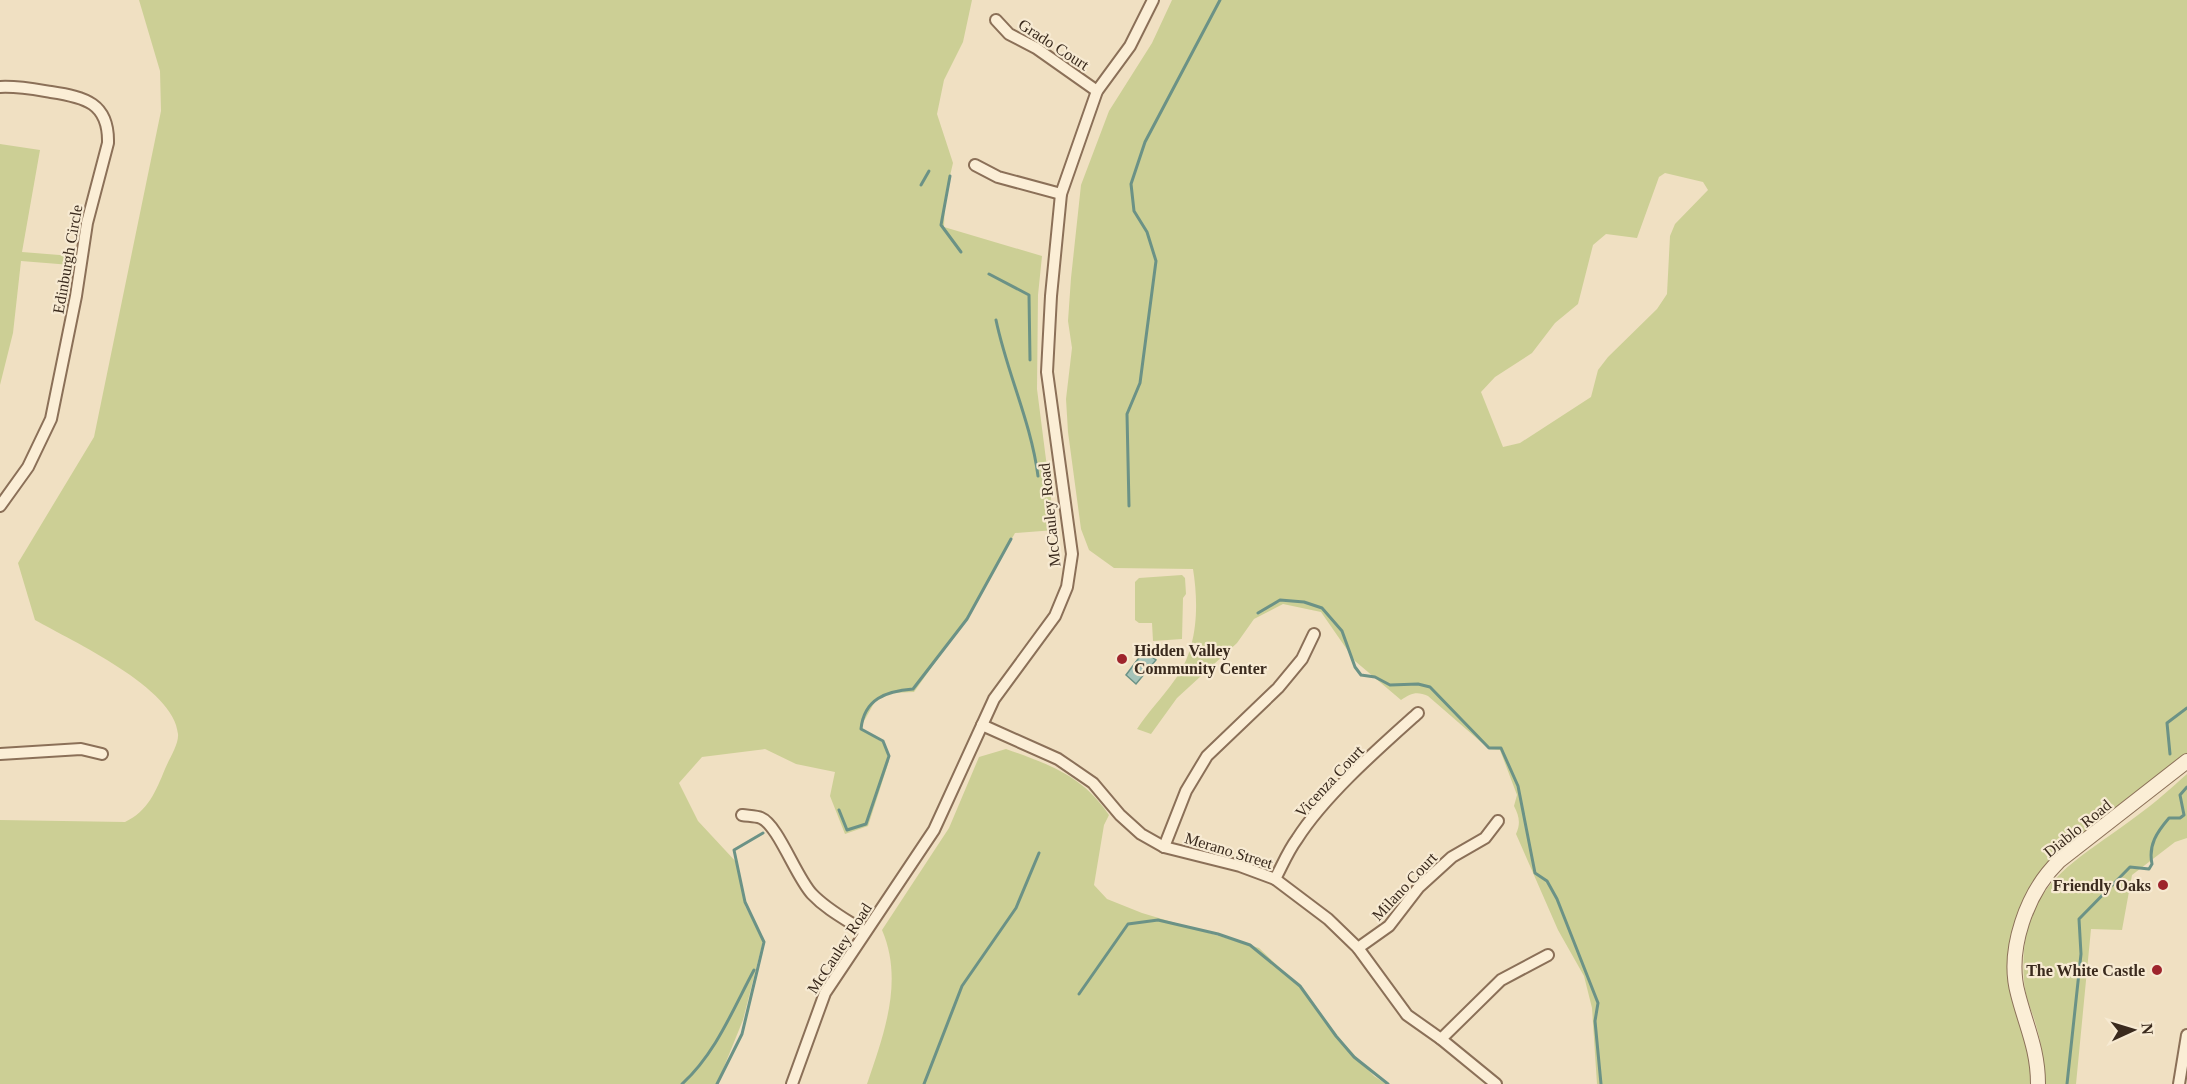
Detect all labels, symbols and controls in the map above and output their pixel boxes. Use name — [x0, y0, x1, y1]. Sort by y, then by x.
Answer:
street label: Grado Court — [1015, 15, 1093, 74]
street label: Edinburgh Circle — [50, 203, 86, 315]
street label: McCauley Road — [1036, 462, 1064, 568]
place label: Hidden Valley Community Center — [1134, 642, 1267, 678]
marker: Hidden Valley Community Center — [1115, 652, 1129, 666]
street label: Vicenza Court — [1292, 742, 1367, 821]
street label: Diablo Road — [2040, 796, 2114, 861]
street label: Merano Street — [1183, 829, 1275, 872]
street label: Milano Court — [1369, 848, 1441, 924]
place label: Friendly Oaks — [2053, 877, 2151, 895]
marker: Friendly Oaks — [2156, 878, 2170, 892]
street label: McCauley Road — [804, 900, 876, 997]
place label: The White Castle — [2026, 962, 2145, 979]
marker: The White Castle — [2150, 963, 2164, 977]
north arrow — [2103, 1000, 2163, 1060]
text: N — [2139, 1023, 2156, 1036]

